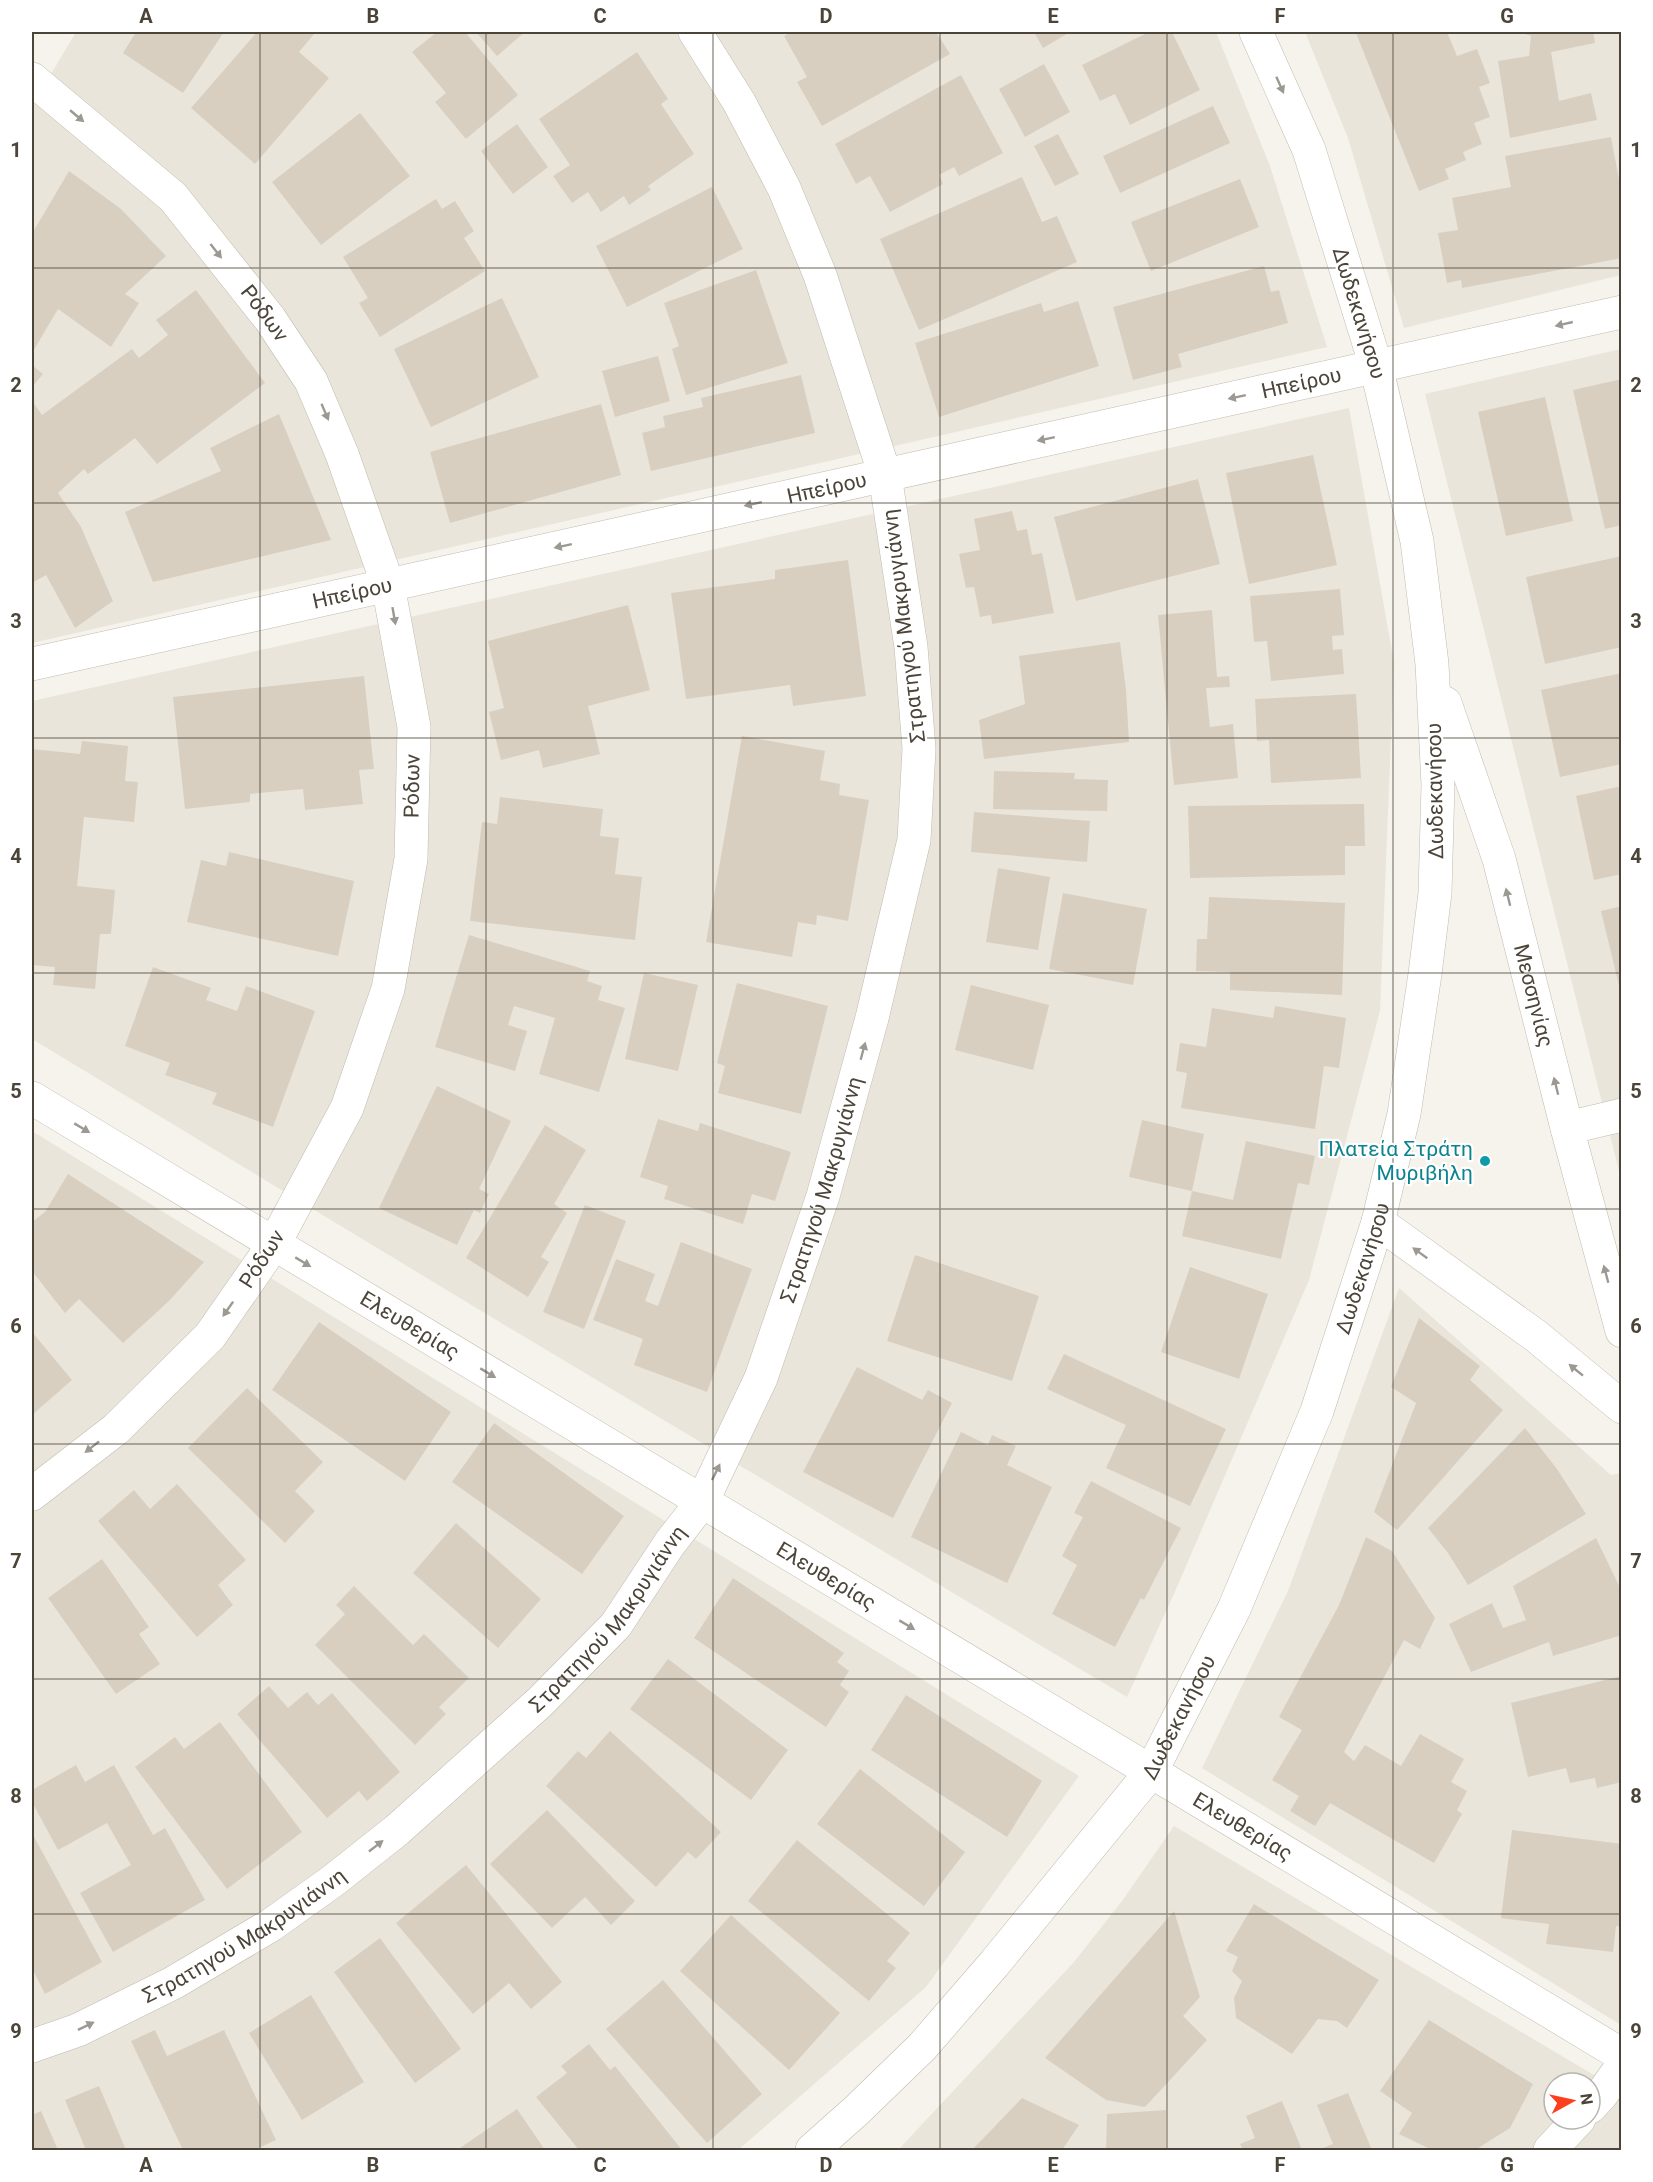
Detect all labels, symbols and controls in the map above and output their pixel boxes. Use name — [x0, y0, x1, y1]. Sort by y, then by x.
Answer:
text: A — [139, 4, 153, 28]
text: B — [367, 4, 379, 28]
text: C — [593, 4, 607, 28]
text: D — [820, 4, 833, 28]
text: E — [1047, 4, 1059, 28]
text: F — [1275, 4, 1286, 28]
text: G — [1500, 4, 1514, 28]
one-way arrow — [1275, 76, 1285, 94]
one-way arrow — [69, 109, 84, 122]
text: 1 — [10, 138, 22, 162]
text: 1 — [1630, 138, 1642, 162]
one-way arrow — [210, 244, 222, 259]
street label: Δωδεκανήσου — [1328, 244, 1390, 382]
street label: Ρόδων — [236, 280, 294, 346]
one-way arrow — [1555, 320, 1574, 330]
street label: Ηπείρου — [1259, 363, 1343, 403]
text: 2 — [10, 373, 22, 397]
text: 2 — [1630, 373, 1642, 397]
one-way arrow — [1227, 393, 1246, 402]
one-way arrow — [320, 404, 330, 422]
one-way arrow — [1037, 435, 1056, 444]
street label: Ηπείρου — [785, 468, 869, 509]
one-way arrow — [744, 500, 763, 509]
street label: Στρατηγού Μακρυγιάννη — [878, 508, 930, 744]
one-way arrow — [553, 542, 572, 551]
street label: Ηπείρου — [310, 573, 394, 614]
one-way arrow — [389, 607, 398, 626]
text: 3 — [10, 609, 22, 633]
text: 3 — [1630, 609, 1642, 633]
street label: Δωδεκανήσου — [1422, 723, 1448, 859]
street label: Ρόδων — [399, 754, 425, 818]
text: 4 — [10, 844, 22, 868]
text: 4 — [1630, 844, 1642, 868]
one-way arrow — [1503, 888, 1513, 906]
street label: Μεσσηνίας — [1509, 942, 1558, 1050]
one-way arrow — [859, 1042, 869, 1060]
street label: Στρατηγού Μακρυγιάννη — [776, 1074, 867, 1306]
one-way arrow — [1551, 1077, 1560, 1095]
text: 5 — [10, 1079, 22, 1103]
text: 5 — [1630, 1079, 1642, 1103]
one-way arrow — [74, 1123, 90, 1134]
place label: Πλατεία Στράτη Μυριβήλη — [1319, 1137, 1473, 1185]
marker: Πλατεία Στράτη Μυριβήλη — [1478, 1154, 1492, 1168]
street label: Δωδεκανήσου — [1331, 1200, 1394, 1337]
street label: Ρόδων — [234, 1225, 290, 1293]
one-way arrow — [1413, 1247, 1429, 1259]
one-way arrow — [295, 1256, 311, 1267]
one-way arrow — [1601, 1265, 1610, 1283]
street label: Ελευθερίας — [356, 1286, 464, 1364]
one-way arrow — [222, 1301, 234, 1317]
text: 6 — [10, 1314, 22, 1338]
text: 6 — [1630, 1314, 1642, 1338]
one-way arrow — [1568, 1363, 1584, 1376]
one-way arrow — [480, 1367, 496, 1378]
one-way arrow — [84, 1441, 99, 1453]
one-way arrow — [712, 1463, 721, 1480]
street label: Στρατηγού Μακρυγιάννη — [525, 1521, 691, 1718]
street label: Ελευθερίας — [772, 1537, 880, 1615]
text: 7 — [10, 1549, 22, 1573]
text: 7 — [1630, 1549, 1642, 1573]
one-way arrow — [899, 1619, 915, 1630]
street label: Δωδεκανήσου — [1137, 1651, 1220, 1784]
text: 8 — [10, 1784, 22, 1808]
text: 8 — [1630, 1784, 1642, 1808]
street label: Ελευθερίας — [1189, 1788, 1297, 1866]
one-way arrow — [368, 1840, 384, 1853]
street label: Στρατηγού Μακρυγιάννη — [139, 1863, 351, 2008]
text: 9 — [10, 2019, 22, 2043]
text: 9 — [1630, 2019, 1642, 2043]
one-way arrow — [78, 2021, 95, 2031]
north arrow — [1542, 2071, 1602, 2131]
text: N — [1576, 2092, 1597, 2106]
text: A — [139, 2153, 153, 2177]
text: B — [367, 2153, 379, 2177]
text: C — [593, 2153, 607, 2177]
text: D — [820, 2153, 833, 2177]
text: E — [1047, 2153, 1059, 2177]
text: F — [1275, 2153, 1286, 2177]
text: G — [1500, 2153, 1514, 2177]

